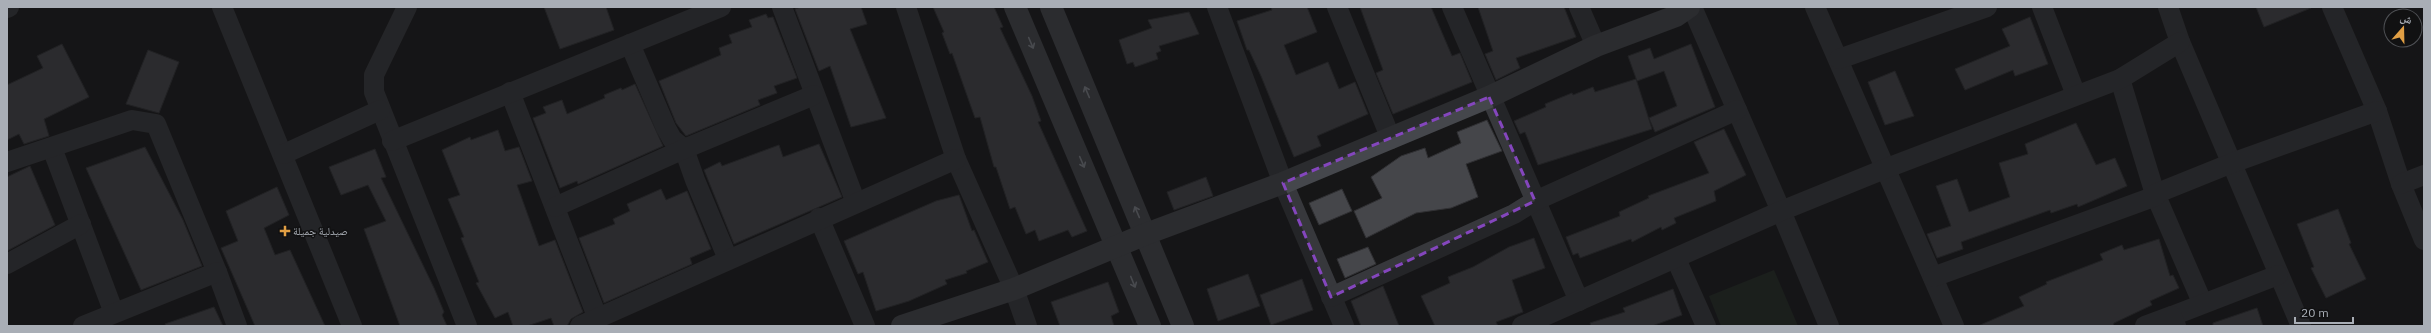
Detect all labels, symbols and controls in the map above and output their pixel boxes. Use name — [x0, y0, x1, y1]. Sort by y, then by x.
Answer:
north arrow — [2383, 8, 2423, 48]
text: ش — [2398, 10, 2415, 28]
one-way arrow — [1027, 36, 1035, 48]
one-way arrow — [1083, 86, 1090, 98]
one-way arrow — [1079, 156, 1086, 168]
one-way arrow — [1133, 206, 1140, 218]
place label: صيدلية جميلة — [293, 224, 348, 238]
marker: صيدلية جميلة — [280, 226, 290, 236]
one-way arrow — [1129, 276, 1137, 288]
scale bar — [2295, 299, 2353, 325]
text: 20 m — [2301, 305, 2329, 320]

